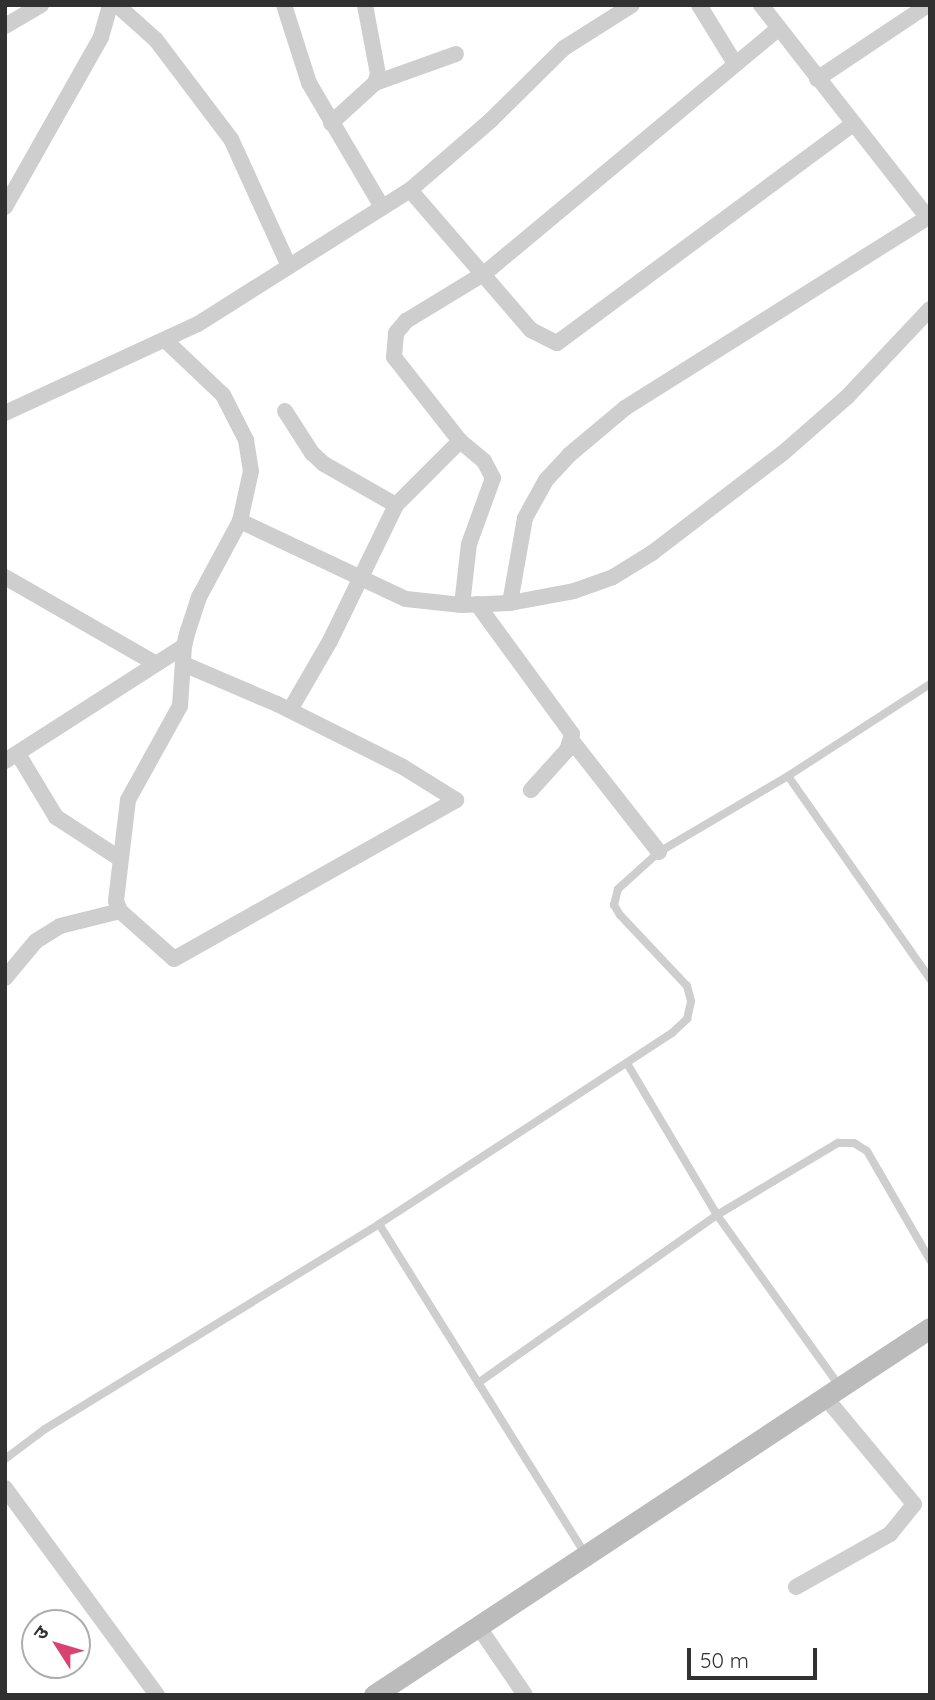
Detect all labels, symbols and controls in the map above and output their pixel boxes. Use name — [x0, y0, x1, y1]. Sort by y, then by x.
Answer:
north arrow — [21, 1609, 91, 1679]
text: उ — [28, 1621, 54, 1644]
scale bar — [690, 1634, 820, 1678]
text: 50 m — [700, 1647, 749, 1673]

